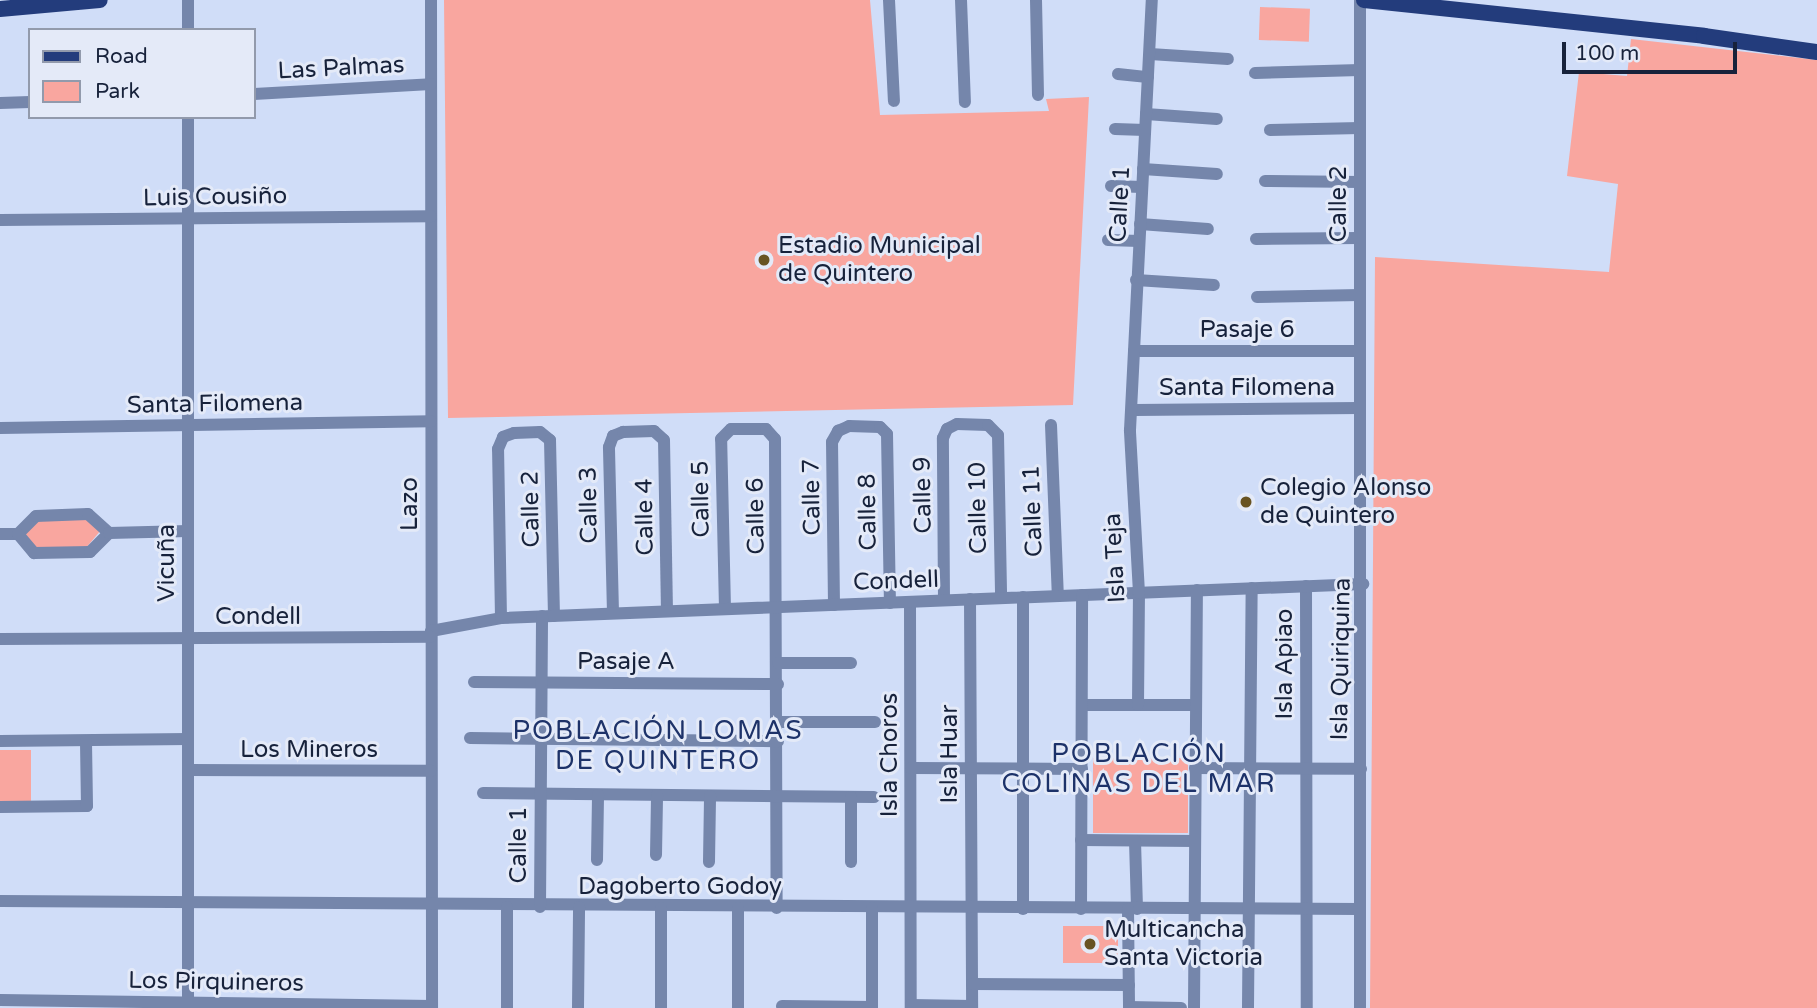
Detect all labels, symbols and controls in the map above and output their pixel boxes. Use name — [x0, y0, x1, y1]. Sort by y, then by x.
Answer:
legend — [28, 28, 256, 119]
scale bar — [1565, 28, 1740, 72]
text: 100 m — [1575, 41, 1639, 66]
text: Road — [95, 44, 148, 69]
street label: Las Palmas — [277, 50, 405, 86]
text: Park — [95, 79, 140, 104]
street label: Calle 1 — [1104, 165, 1136, 243]
street label: Calle 2 — [1325, 165, 1353, 243]
street label: Luis Cousiño — [143, 181, 287, 213]
place label: Estadio Municipal de Quintero — [778, 232, 981, 288]
marker: Estadio Municipal de Quintero — [756, 252, 772, 268]
street label: Pasaje 6 — [1200, 316, 1294, 344]
street label: Santa Filomena — [1159, 374, 1335, 402]
street label: Santa Filomena — [127, 388, 303, 420]
street label: Calle 9 — [908, 456, 938, 534]
street label: Calle 7 — [797, 458, 827, 536]
street label: Calle 5 — [686, 460, 716, 538]
street label: Calle 10 — [963, 462, 993, 554]
street label: Calle 11 — [1017, 464, 1049, 558]
street label: Calle 3 — [574, 466, 604, 544]
street label: Calle 2 — [516, 470, 546, 548]
street label: Calle 8 — [853, 473, 883, 551]
place label: Colegio Alonso de Quintero — [1260, 474, 1431, 530]
street label: Lazo — [396, 477, 424, 531]
street label: Calle 6 — [741, 477, 771, 555]
street label: Calle 4 — [630, 478, 660, 556]
marker: Colegio Alonso de Quintero — [1238, 494, 1254, 510]
street label: Isla Teja — [1098, 512, 1132, 604]
street label: Vicuña — [153, 524, 181, 602]
street label: Condell — [852, 565, 940, 597]
street label: Isla Quiriquina — [1325, 577, 1357, 741]
street label: Condell — [215, 603, 301, 631]
street label: Isla Apiao — [1271, 609, 1299, 719]
street label: Pasaje A — [577, 648, 675, 676]
street label: Isla Choros — [876, 693, 904, 817]
street label: Isla Huar — [936, 705, 964, 803]
district label: POBLACIÓN LOMAS DE QUINTERO — [514, 715, 802, 776]
street label: Los Mineros — [240, 736, 378, 764]
district label: POBLACIÓN COLINAS DEL MAR — [1003, 738, 1275, 800]
street label: Calle 1 — [505, 806, 533, 884]
street label: Dagoberto Godoy — [578, 873, 782, 901]
place label: Multicancha Santa Victoria — [1104, 916, 1263, 972]
marker: Multicancha Santa Victoria — [1082, 936, 1098, 952]
street label: Los Pirquineros — [128, 966, 304, 998]

